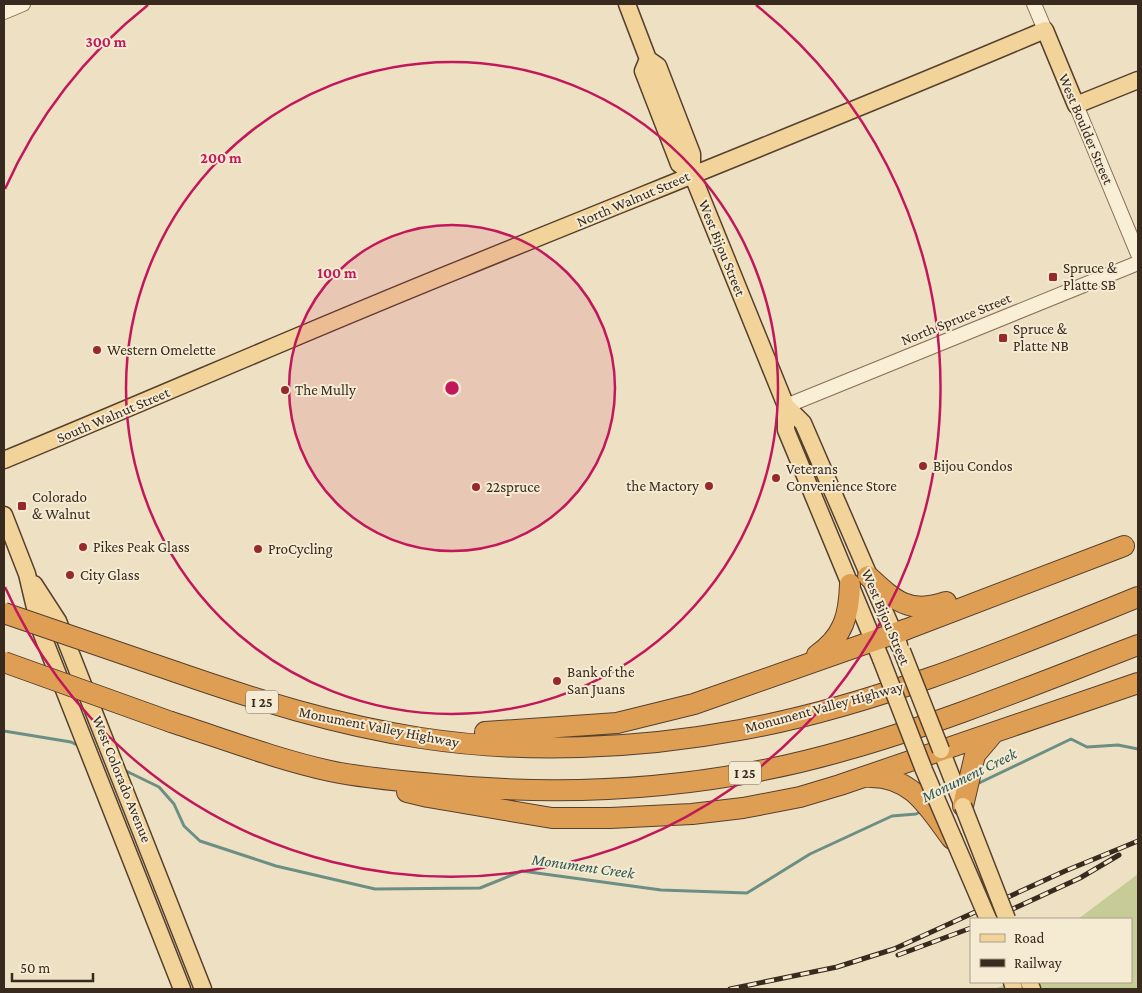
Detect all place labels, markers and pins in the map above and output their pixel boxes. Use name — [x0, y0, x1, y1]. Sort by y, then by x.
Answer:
place label: Spruce & Platte SB — [1063, 260, 1118, 293]
marker: Spruce & Platte SB — [1047, 271, 1059, 283]
place label: Spruce & Platte NB — [1013, 321, 1069, 354]
marker: Spruce & Platte NB — [997, 332, 1009, 344]
place label: Western Omelette — [107, 342, 216, 358]
marker: Western Omelette — [91, 344, 103, 356]
centre of rings — [443, 379, 461, 397]
place label: The Mully — [295, 382, 356, 399]
marker: The Mully — [279, 384, 291, 396]
place label: Bijou Condos — [933, 458, 1013, 475]
marker: Bijou Condos — [917, 460, 929, 472]
place label: Veterans Convenience Store — [786, 461, 897, 494]
marker: Veterans Convenience Store — [770, 472, 782, 484]
place label: the Mactory — [626, 478, 699, 495]
place label: 22spruce — [486, 479, 540, 496]
marker: the Mactory — [703, 480, 715, 492]
marker: 22spruce — [470, 481, 482, 493]
place label: Colorado & Walnut — [32, 489, 91, 522]
marker: Colorado & Walnut — [16, 500, 28, 512]
place label: Pikes Peak Glass — [93, 539, 190, 555]
marker: Pikes Peak Glass — [77, 541, 89, 553]
place label: ProCycling — [268, 541, 333, 558]
marker: ProCycling — [252, 543, 264, 555]
place label: City Glass — [80, 567, 140, 584]
marker: City Glass — [64, 569, 76, 581]
place label: Bank of the San Juans — [567, 664, 635, 698]
marker: Bank of the San Juans — [551, 675, 563, 687]

